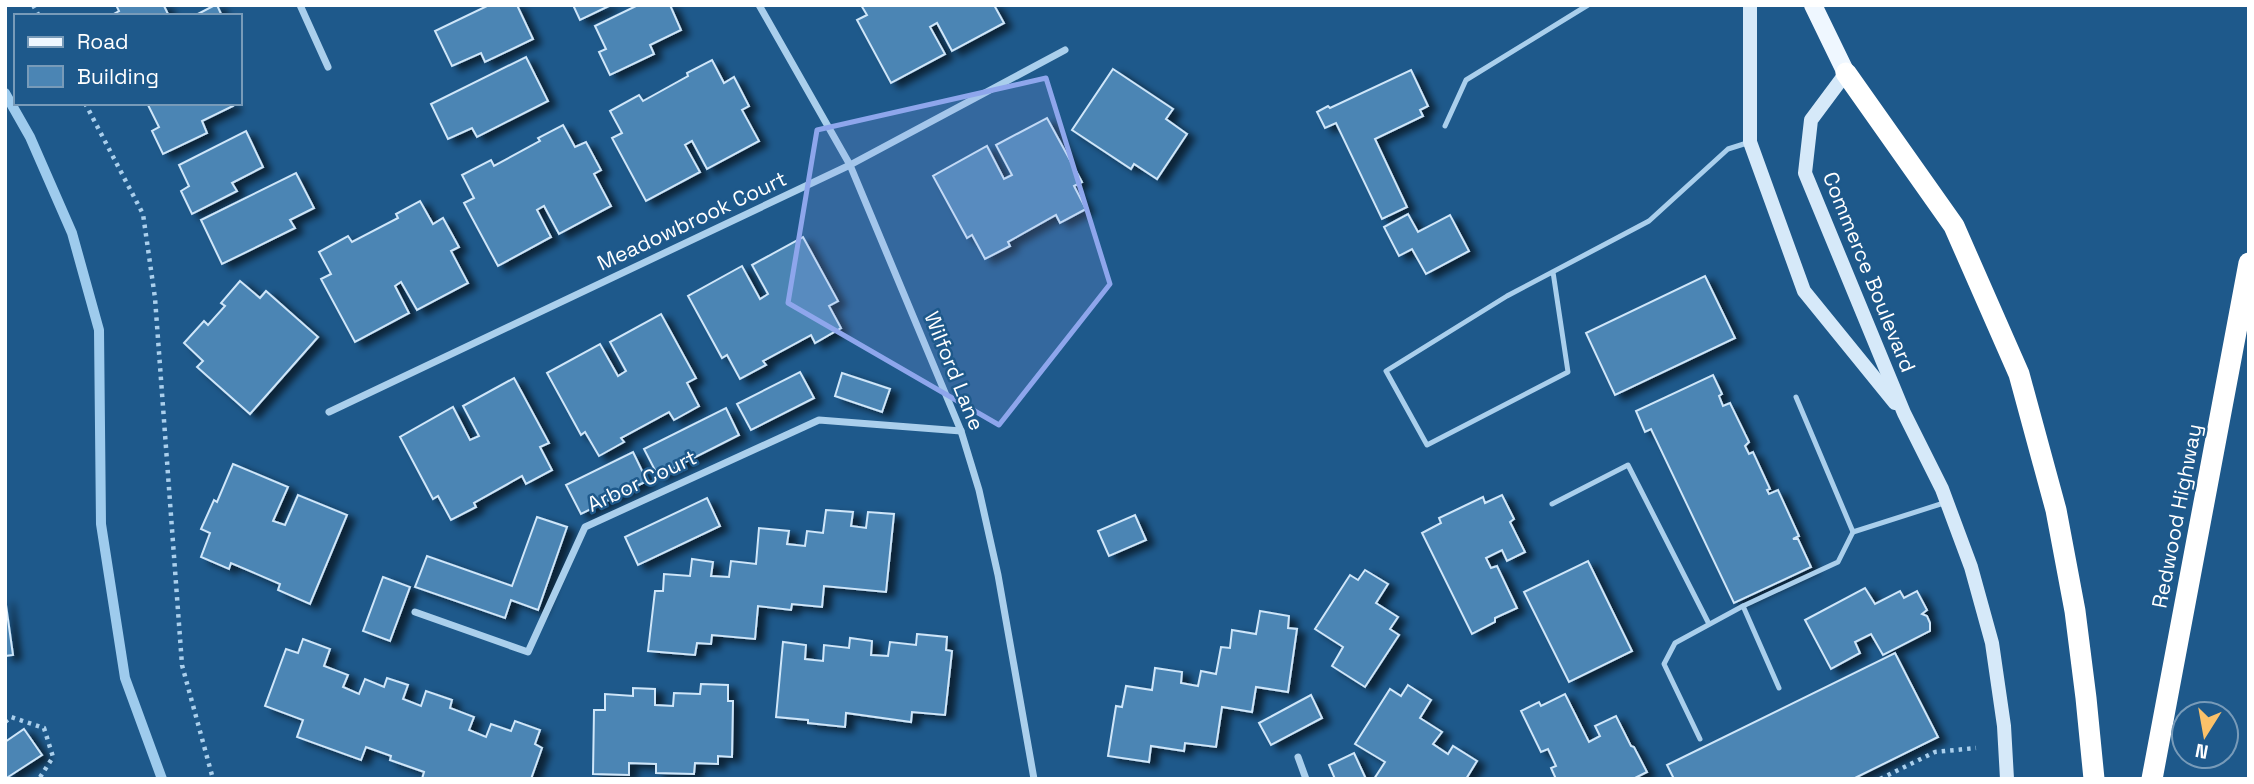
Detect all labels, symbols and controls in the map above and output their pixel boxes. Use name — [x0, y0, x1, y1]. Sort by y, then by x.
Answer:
legend — [14, 14, 242, 105]
text: Road — [77, 28, 129, 55]
text: Building — [77, 63, 159, 90]
street label: Meadowbrook Court — [593, 165, 791, 276]
street label: Commerce Boulevard — [1817, 168, 1922, 376]
street label: Wilford Lane — [918, 307, 991, 434]
street label: Redwood Highway — [2145, 421, 2208, 610]
street label: Arbor Court — [583, 443, 701, 518]
north arrow — [2170, 700, 2240, 770]
text: N — [2193, 738, 2210, 765]

